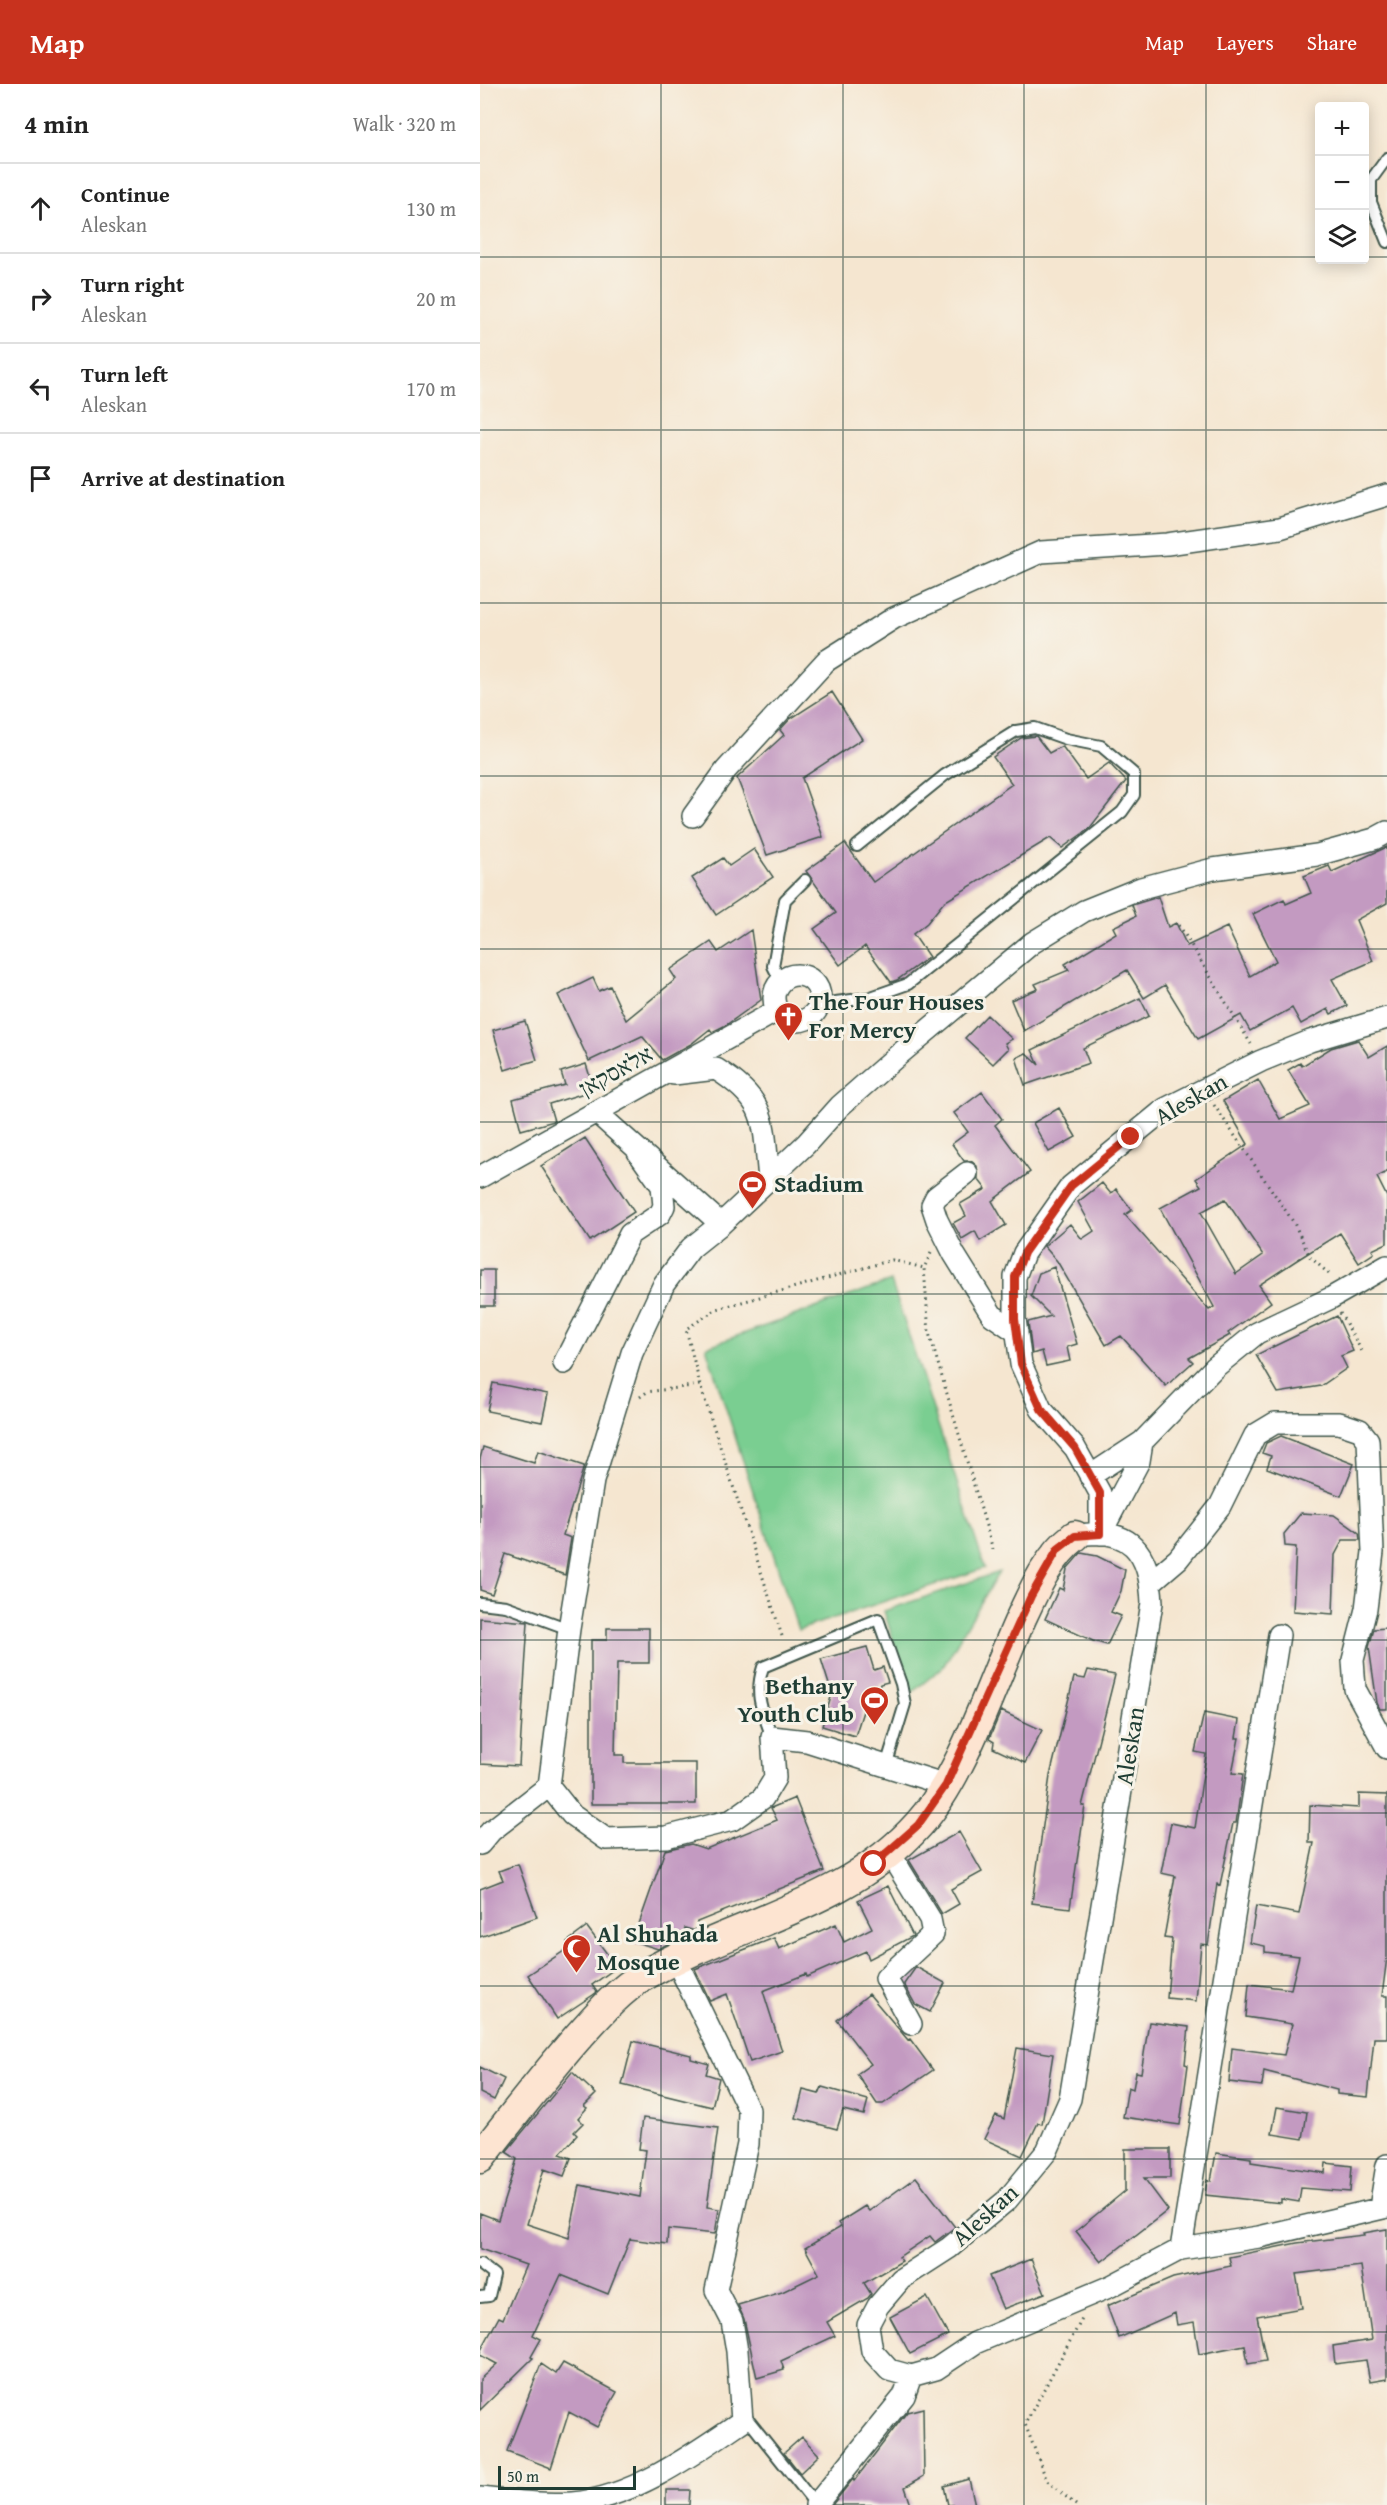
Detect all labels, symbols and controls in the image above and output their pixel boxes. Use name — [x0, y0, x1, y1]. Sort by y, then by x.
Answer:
text: Map — [30, 22, 84, 63]
text: Map — [1145, 27, 1184, 58]
text: Layers — [1217, 27, 1274, 58]
text: Share — [1307, 27, 1357, 58]
map controls — [1315, 102, 1369, 264]
button: + — [1315, 102, 1369, 156]
text: 4 min — [24, 104, 89, 143]
text: Walk · 320 m — [353, 109, 456, 138]
button: − — [1315, 156, 1369, 210]
text: Continue — [81, 178, 170, 210]
icon: ahead — [24, 192, 57, 225]
text: 130 m — [406, 194, 456, 223]
text: Aleskan — [81, 210, 147, 239]
button: layers — [1315, 210, 1369, 264]
text: Turn right — [81, 268, 184, 300]
icon: right — [24, 282, 57, 315]
text: 20 m — [416, 284, 456, 313]
text: Aleskan — [81, 300, 147, 329]
text: Turn left — [81, 358, 168, 390]
icon: left — [24, 372, 57, 405]
text: 170 m — [406, 374, 456, 403]
text: Aleskan — [81, 390, 147, 419]
icon: arrive — [24, 462, 57, 495]
text: Arrive at destination — [81, 462, 285, 494]
place label: The Four Houses For Mercy — [809, 984, 984, 1047]
church icon: The Four Houses For Mercy — [772, 1000, 804, 1042]
street label: אלאסקאן — [573, 1036, 659, 1105]
street label: Aleskan — [1148, 1063, 1234, 1133]
route end — [1117, 1123, 1143, 1149]
place label: Stadium — [774, 1166, 864, 1201]
sports icon: Stadium — [737, 1168, 769, 1210]
place label: Bethany Youth Club — [738, 1668, 855, 1731]
sports icon: Bethany Youth Club — [859, 1684, 891, 1726]
street label: Aleskan — [1106, 1704, 1153, 1788]
route start — [860, 1850, 886, 1876]
place label: Al Shuhada Mosque — [597, 1916, 719, 1979]
mosque icon: Al Shuhada Mosque — [560, 1932, 592, 1974]
street label: Aleskan — [944, 2175, 1026, 2254]
scale bar — [498, 2463, 636, 2490]
text: 50 m — [507, 2464, 539, 2488]

